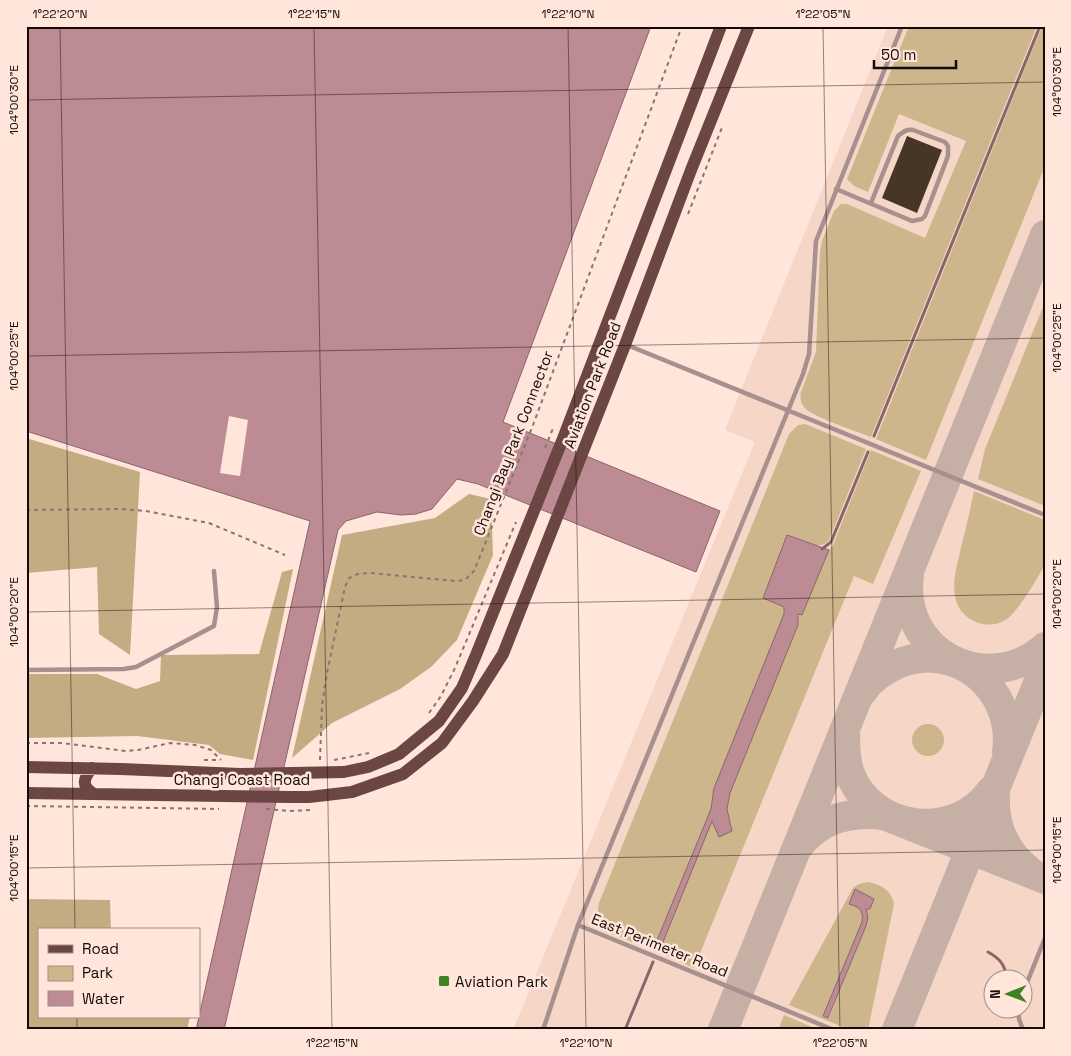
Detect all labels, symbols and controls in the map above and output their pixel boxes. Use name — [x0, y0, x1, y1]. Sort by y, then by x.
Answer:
text: 1°22'20"N — [32, 6, 88, 22]
text: 1°22'15"N — [288, 6, 340, 22]
text: 1°22'10"N — [542, 6, 594, 22]
text: 1°22'05"N — [795, 6, 851, 22]
scale bar — [874, 38, 956, 70]
text: 50 m — [881, 45, 916, 64]
text: 104°00'30"E — [1049, 47, 1065, 117]
text: 104°00'30"E — [6, 65, 22, 135]
text: 104°00'25"E — [1049, 303, 1065, 373]
street label: Aviation Park Road — [559, 319, 625, 451]
text: 104°00'25"E — [6, 321, 22, 391]
street label: Changi Bay Park Connector — [469, 347, 557, 538]
text: 104°00'20"E — [1049, 559, 1065, 629]
text: 104°00'20"E — [6, 577, 22, 647]
street label: Changi Coast Road — [174, 770, 310, 789]
text: 104°00'15"E — [1049, 816, 1065, 884]
text: 104°00'15"E — [6, 834, 22, 902]
street label: East Perimeter Road — [589, 909, 731, 981]
legend — [38, 928, 200, 1018]
text: Road — [82, 939, 119, 958]
text: Park — [82, 963, 113, 982]
north arrow — [984, 968, 1034, 1018]
place label: Aviation Park — [455, 972, 548, 991]
marker: Aviation Park — [437, 974, 451, 988]
text: Water — [82, 989, 125, 1008]
text: N — [986, 989, 1004, 999]
text: 1°22'15"N — [306, 1035, 358, 1051]
text: 1°22'10"N — [560, 1035, 612, 1051]
text: 1°22'05"N — [812, 1035, 868, 1051]

